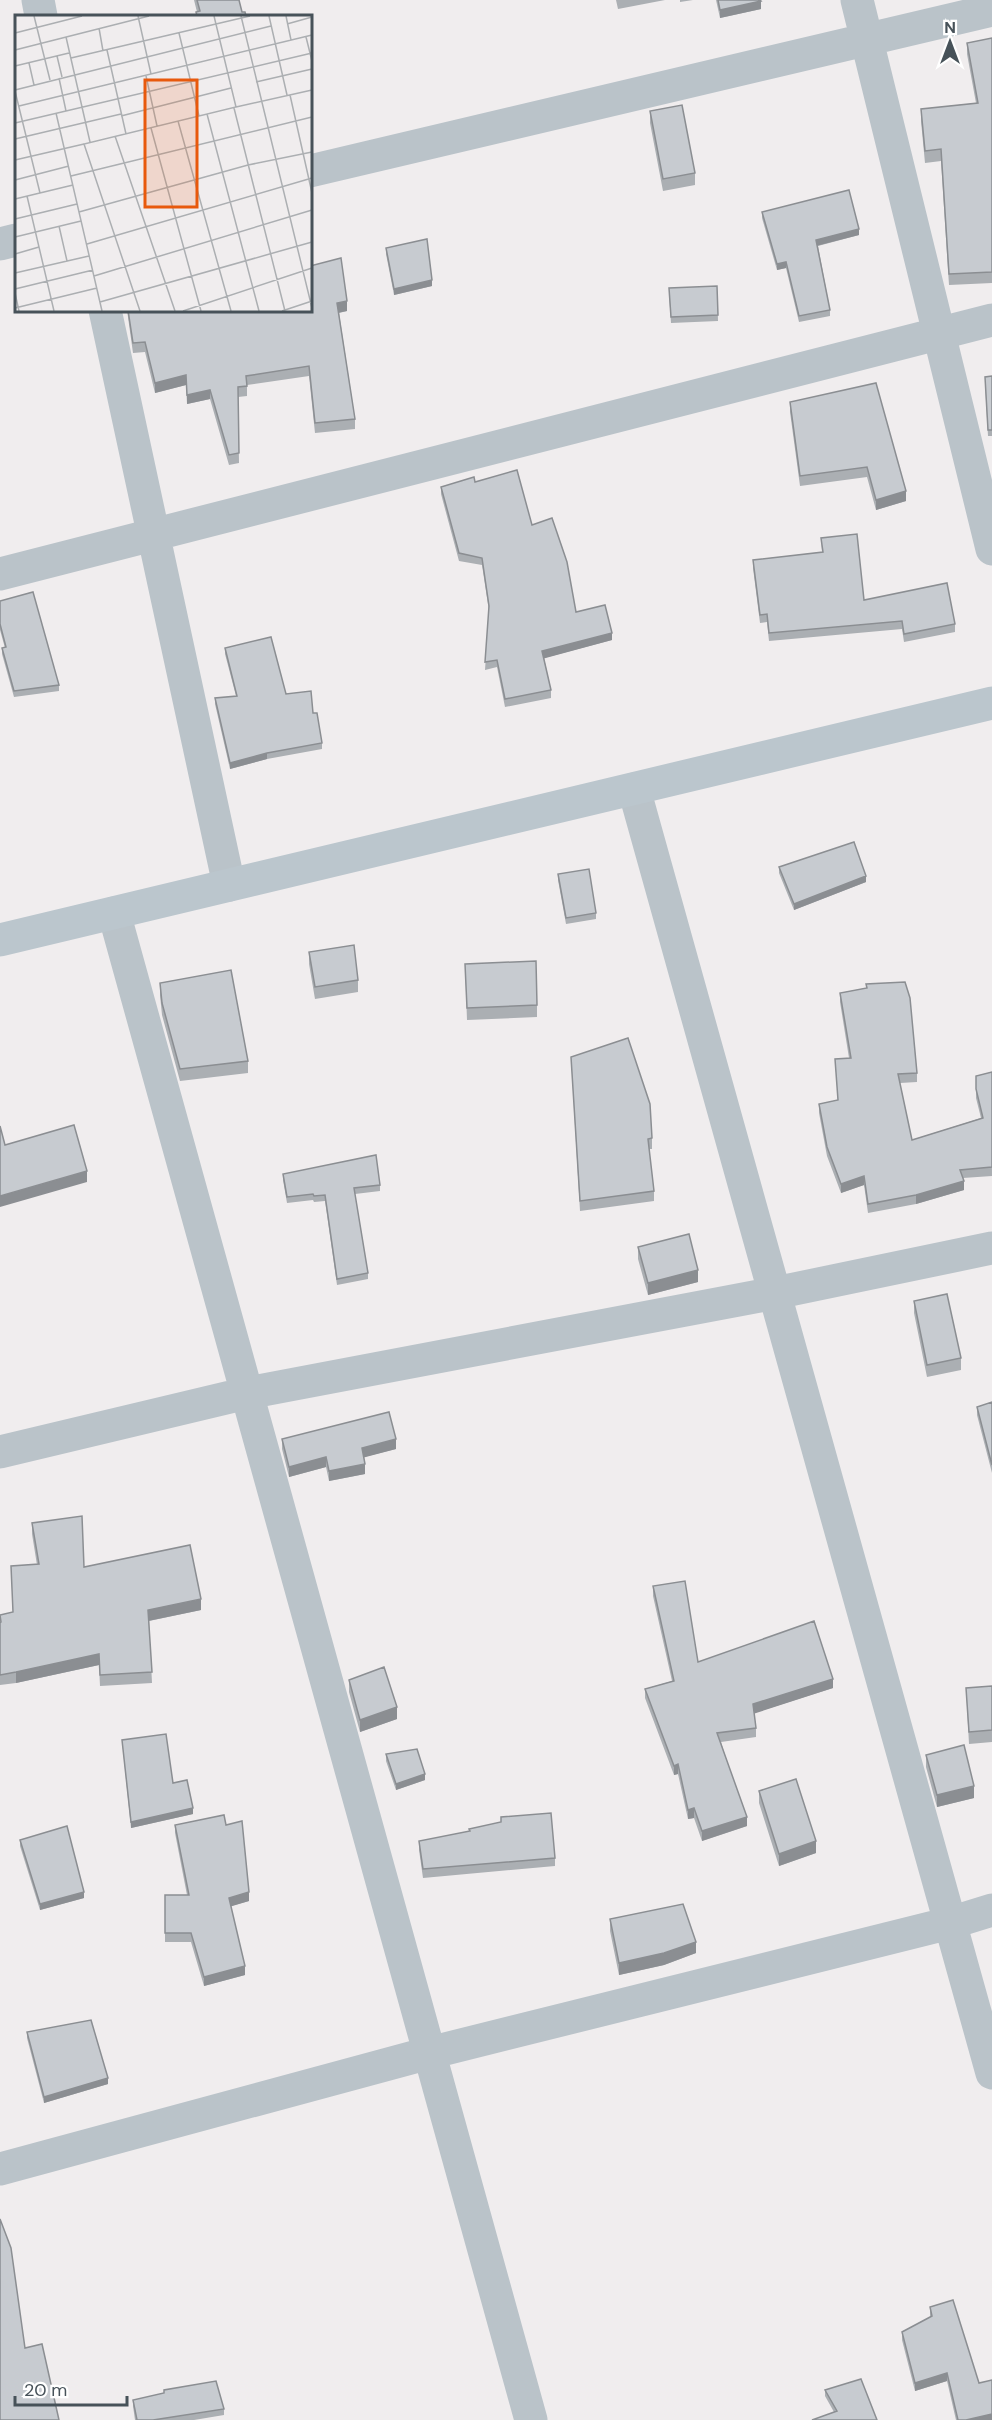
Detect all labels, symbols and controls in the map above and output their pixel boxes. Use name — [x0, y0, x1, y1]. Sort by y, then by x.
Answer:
north arrow — [920, 12, 980, 72]
inset map — [15, 15, 312, 312]
text: N — [944, 17, 956, 38]
scale bar — [15, 2369, 128, 2407]
text: 20 m — [24, 2378, 67, 2402]

